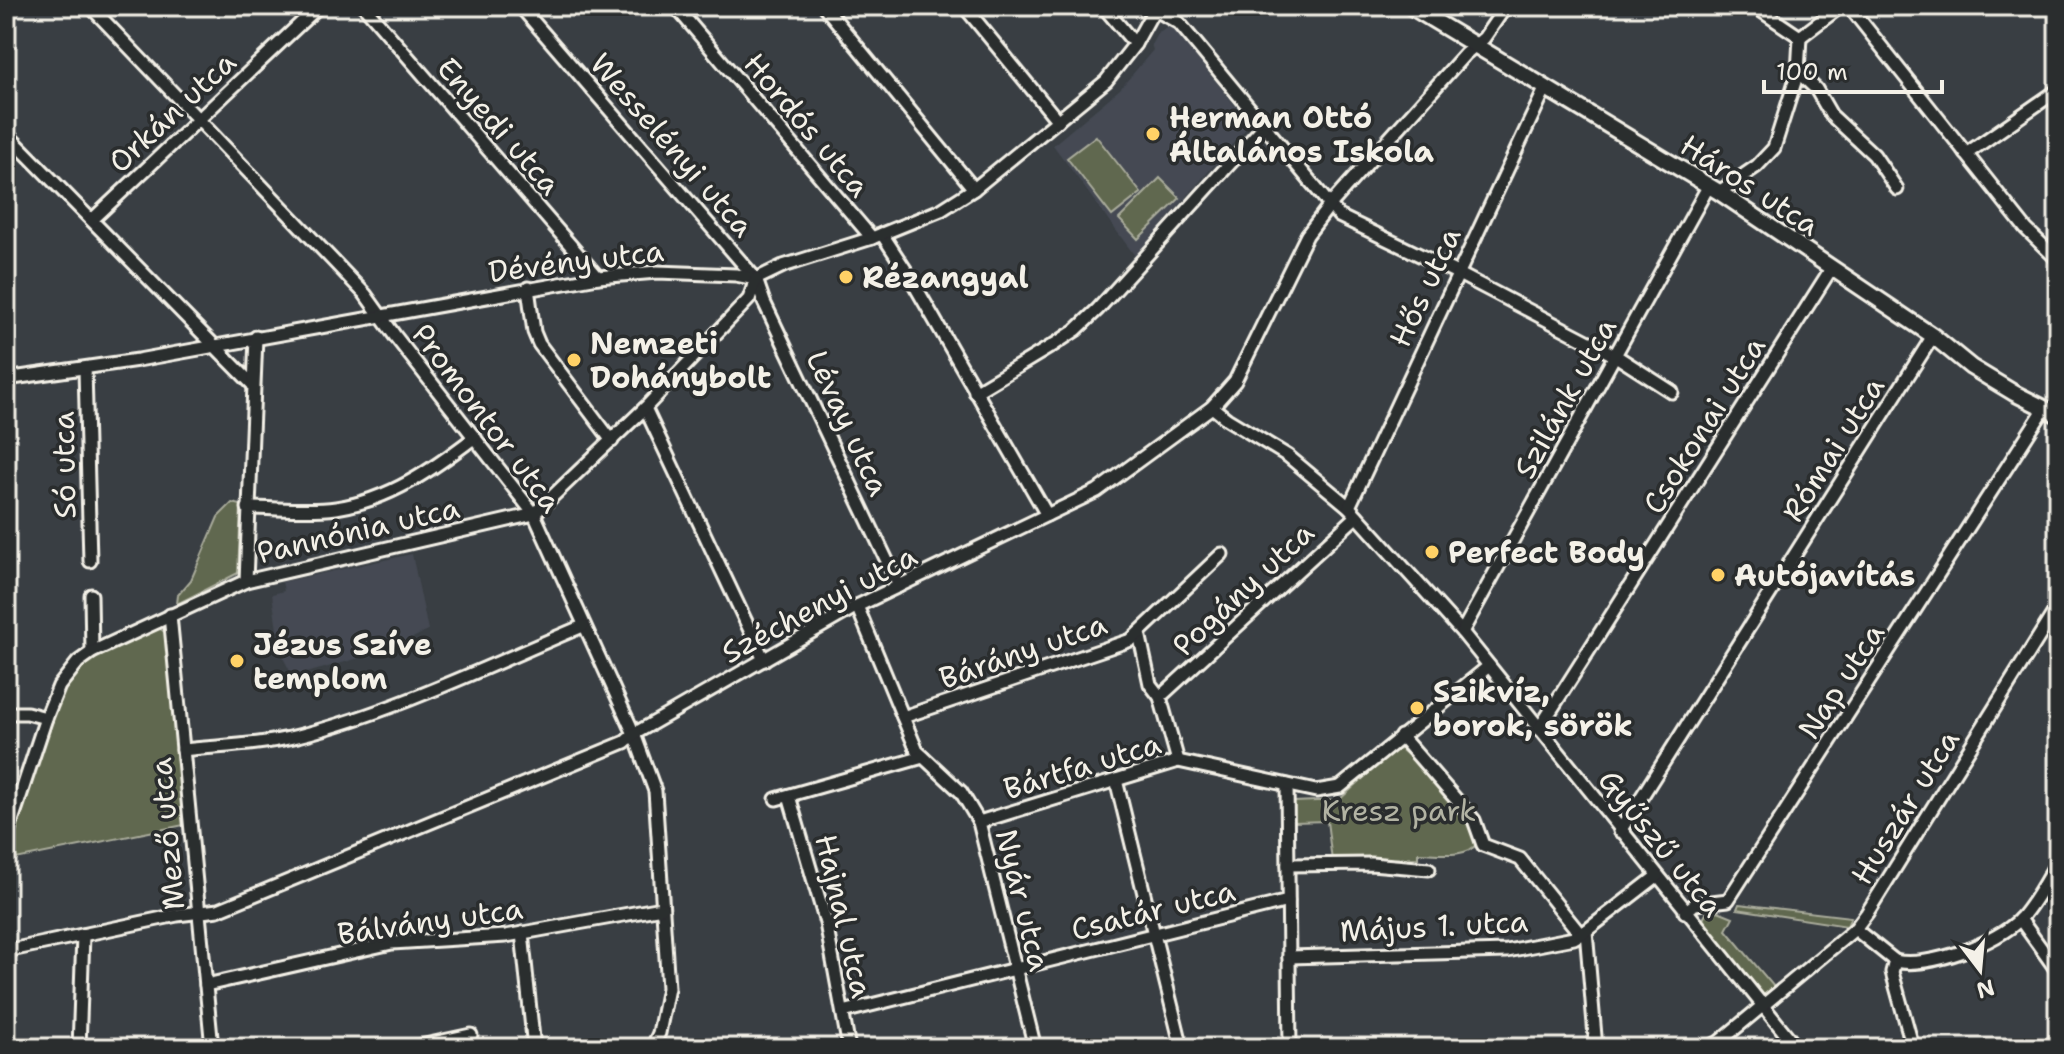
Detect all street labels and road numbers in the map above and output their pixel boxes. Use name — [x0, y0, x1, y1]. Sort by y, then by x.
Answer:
street label: Orkán utca — [99, 42, 245, 182]
street label: Wesselényi utca — [581, 44, 764, 246]
street label: Hordós utca — [735, 44, 880, 206]
street label: Enyedi utca — [428, 48, 570, 204]
street label: Háros utca — [1673, 125, 1828, 245]
street label: Hős utca — [1379, 220, 1471, 353]
street label: Dévény utca — [486, 230, 666, 292]
street label: Szilánk utca — [1504, 310, 1626, 486]
street label: Promontor utca — [402, 315, 572, 521]
street label: Csokonai utca — [1633, 328, 1775, 521]
street label: Lévay utca — [796, 344, 900, 503]
street label: Római utca — [1772, 368, 1894, 529]
street label: Só utca — [43, 411, 85, 519]
street label: Pannónia utca — [253, 487, 464, 573]
street label: Pogány utca — [1163, 512, 1323, 665]
street label: Széchenyi utca — [714, 535, 924, 673]
street label: Bárány utca — [934, 603, 1113, 699]
street label: Nap utca — [1788, 615, 1894, 747]
street label: Huszár utca — [1841, 721, 1969, 892]
street label: Bártfa utca — [998, 723, 1166, 809]
street label: Mező utca — [140, 756, 194, 912]
street label: Gyűszű utca — [1589, 761, 1733, 925]
street label: Nyár utca — [986, 825, 1061, 976]
street label: Hajnal utca — [805, 830, 883, 1002]
street label: Csatár utca — [1067, 870, 1240, 950]
street label: Bálvány utca — [335, 888, 526, 954]
street label: Május 1. utca — [1339, 901, 1529, 951]

